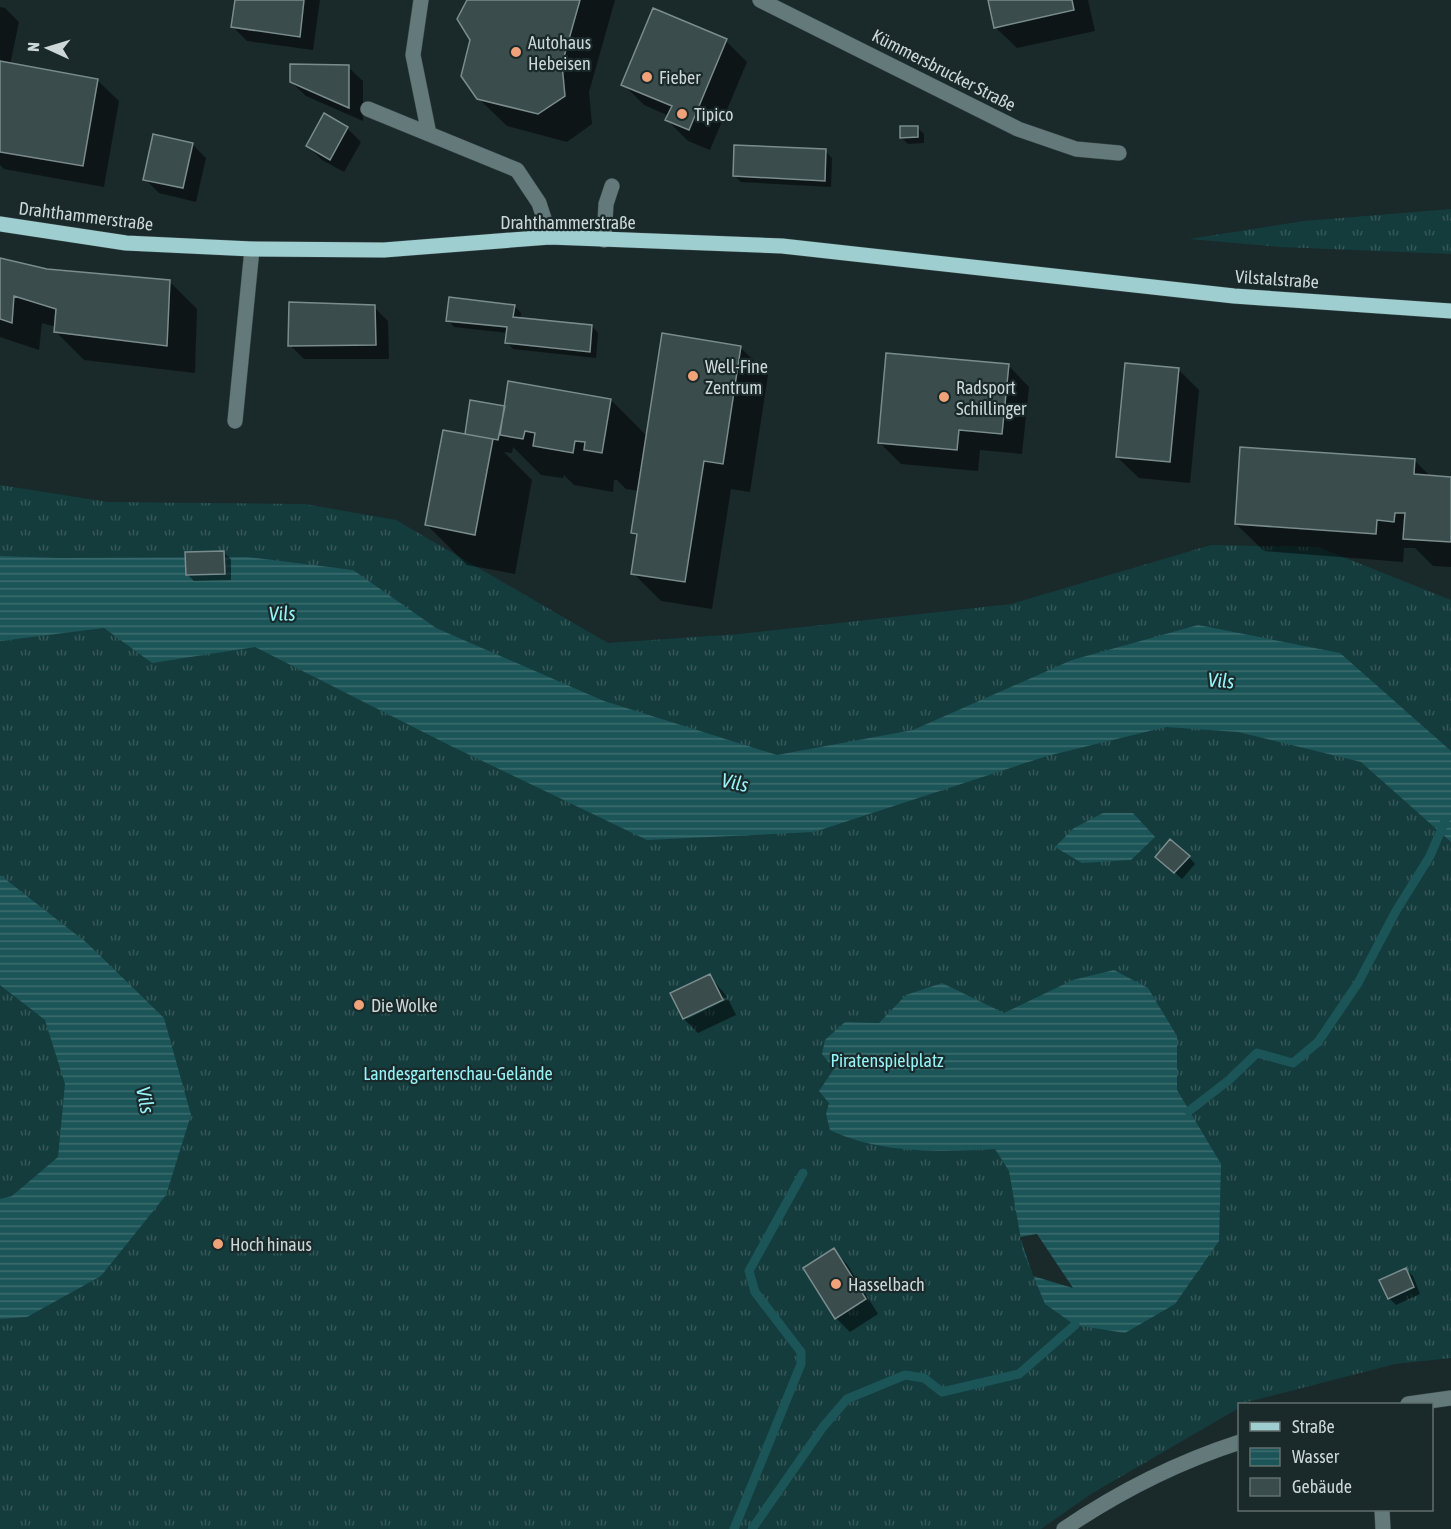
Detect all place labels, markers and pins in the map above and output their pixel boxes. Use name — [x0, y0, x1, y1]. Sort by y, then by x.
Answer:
place label: Autohaus Hebeisen — [528, 32, 591, 74]
marker: Autohaus Hebeisen — [509, 45, 523, 59]
place label: Fieber — [659, 67, 701, 88]
marker: Fieber — [640, 70, 654, 84]
place label: Tipico — [694, 104, 733, 125]
marker: Tipico — [675, 107, 689, 121]
place label: Well-Fine Zentrum — [705, 356, 768, 398]
marker: Well-Fine Zentrum — [686, 369, 700, 383]
place label: Radsport Schillinger — [956, 377, 1027, 419]
marker: Radsport Schillinger — [937, 390, 951, 404]
place label: Die Wolke — [371, 995, 437, 1016]
marker: Die Wolke — [352, 998, 366, 1012]
place label: Hoch hinaus — [230, 1234, 312, 1255]
marker: Hoch hinaus — [211, 1237, 225, 1251]
place label: Hasselbach — [848, 1274, 925, 1295]
marker: Hasselbach — [829, 1277, 843, 1291]

